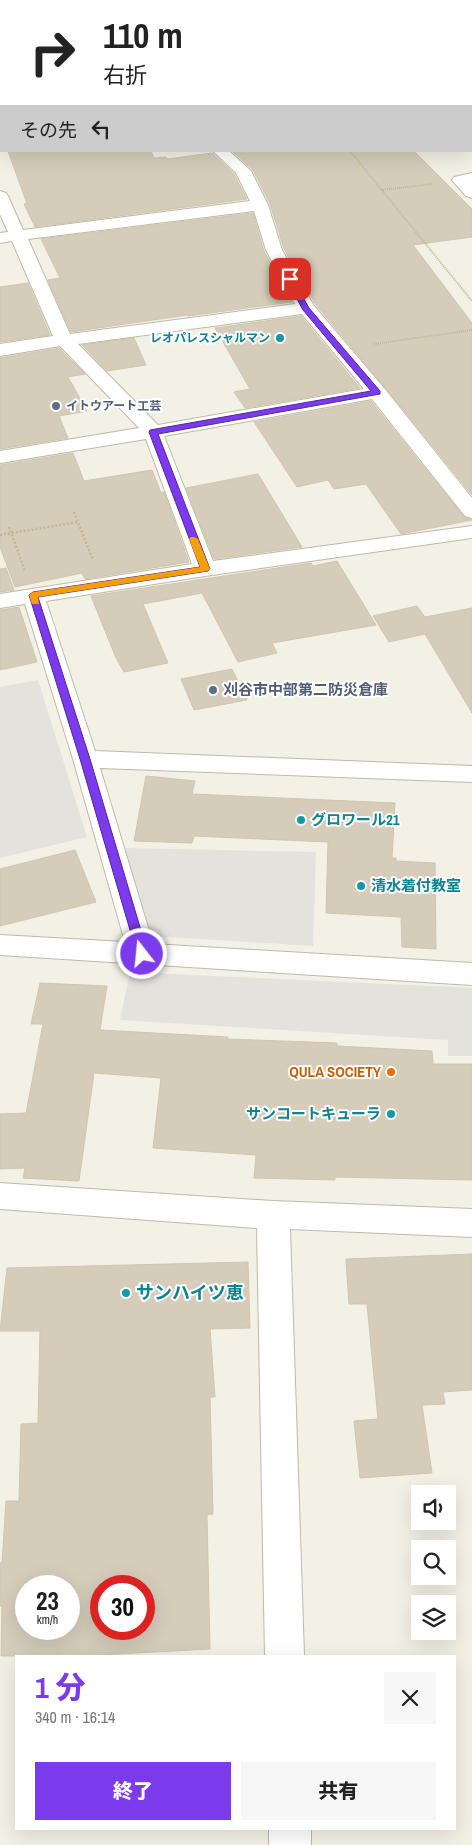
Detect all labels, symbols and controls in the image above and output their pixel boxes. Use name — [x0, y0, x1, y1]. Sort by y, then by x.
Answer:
text: 110 m — [103, 12, 183, 59]
icon: right — [20, 20, 85, 85]
text: 右折 — [103, 60, 147, 90]
icon: left — [87, 115, 115, 143]
text: その先 — [20, 117, 77, 143]
pin — [269, 258, 311, 300]
icon: arrive — [276, 265, 304, 293]
place label: レオパレスシャルマン — [150, 330, 270, 346]
marker: レオパレスシャルマン — [274, 332, 286, 344]
place label: イトウアート工芸 — [66, 398, 161, 414]
marker: イトウアート工芸 — [50, 400, 62, 412]
place label: 刈谷市中部第二防災倉庫 — [223, 679, 388, 700]
marker: 刈谷市中部第二防災倉庫 — [207, 684, 219, 696]
place label: グロワール21 — [311, 809, 400, 830]
marker: グロワール21 — [295, 814, 307, 826]
place label: 清水着付教室 — [371, 875, 461, 896]
marker: 清水着付教室 — [355, 880, 367, 892]
position arrow — [115, 927, 167, 979]
place label: QULA SOCIETY — [289, 1061, 382, 1082]
marker: QULA SOCIETY — [385, 1066, 397, 1078]
place label: サンコートキューラ — [246, 1103, 381, 1124]
marker: サンコートキューラ — [385, 1108, 397, 1120]
place label: サンハイツ恵 — [136, 1280, 244, 1305]
marker: サンハイツ恵 — [120, 1287, 132, 1299]
map controls — [411, 1485, 456, 1640]
button: sound — [411, 1485, 456, 1530]
button: search — [411, 1540, 456, 1585]
speed limit sign: 30 — [90, 1575, 155, 1640]
text: 23 — [36, 1584, 59, 1618]
button: layers — [411, 1595, 456, 1640]
text: km/h — [37, 1612, 58, 1628]
text: 1 分 — [35, 1667, 86, 1707]
button: close — [384, 1672, 436, 1724]
text: 340 m · 16:14 — [35, 1706, 115, 1728]
button: 終了 — [35, 1762, 231, 1820]
button: 共有 — [241, 1762, 436, 1820]

